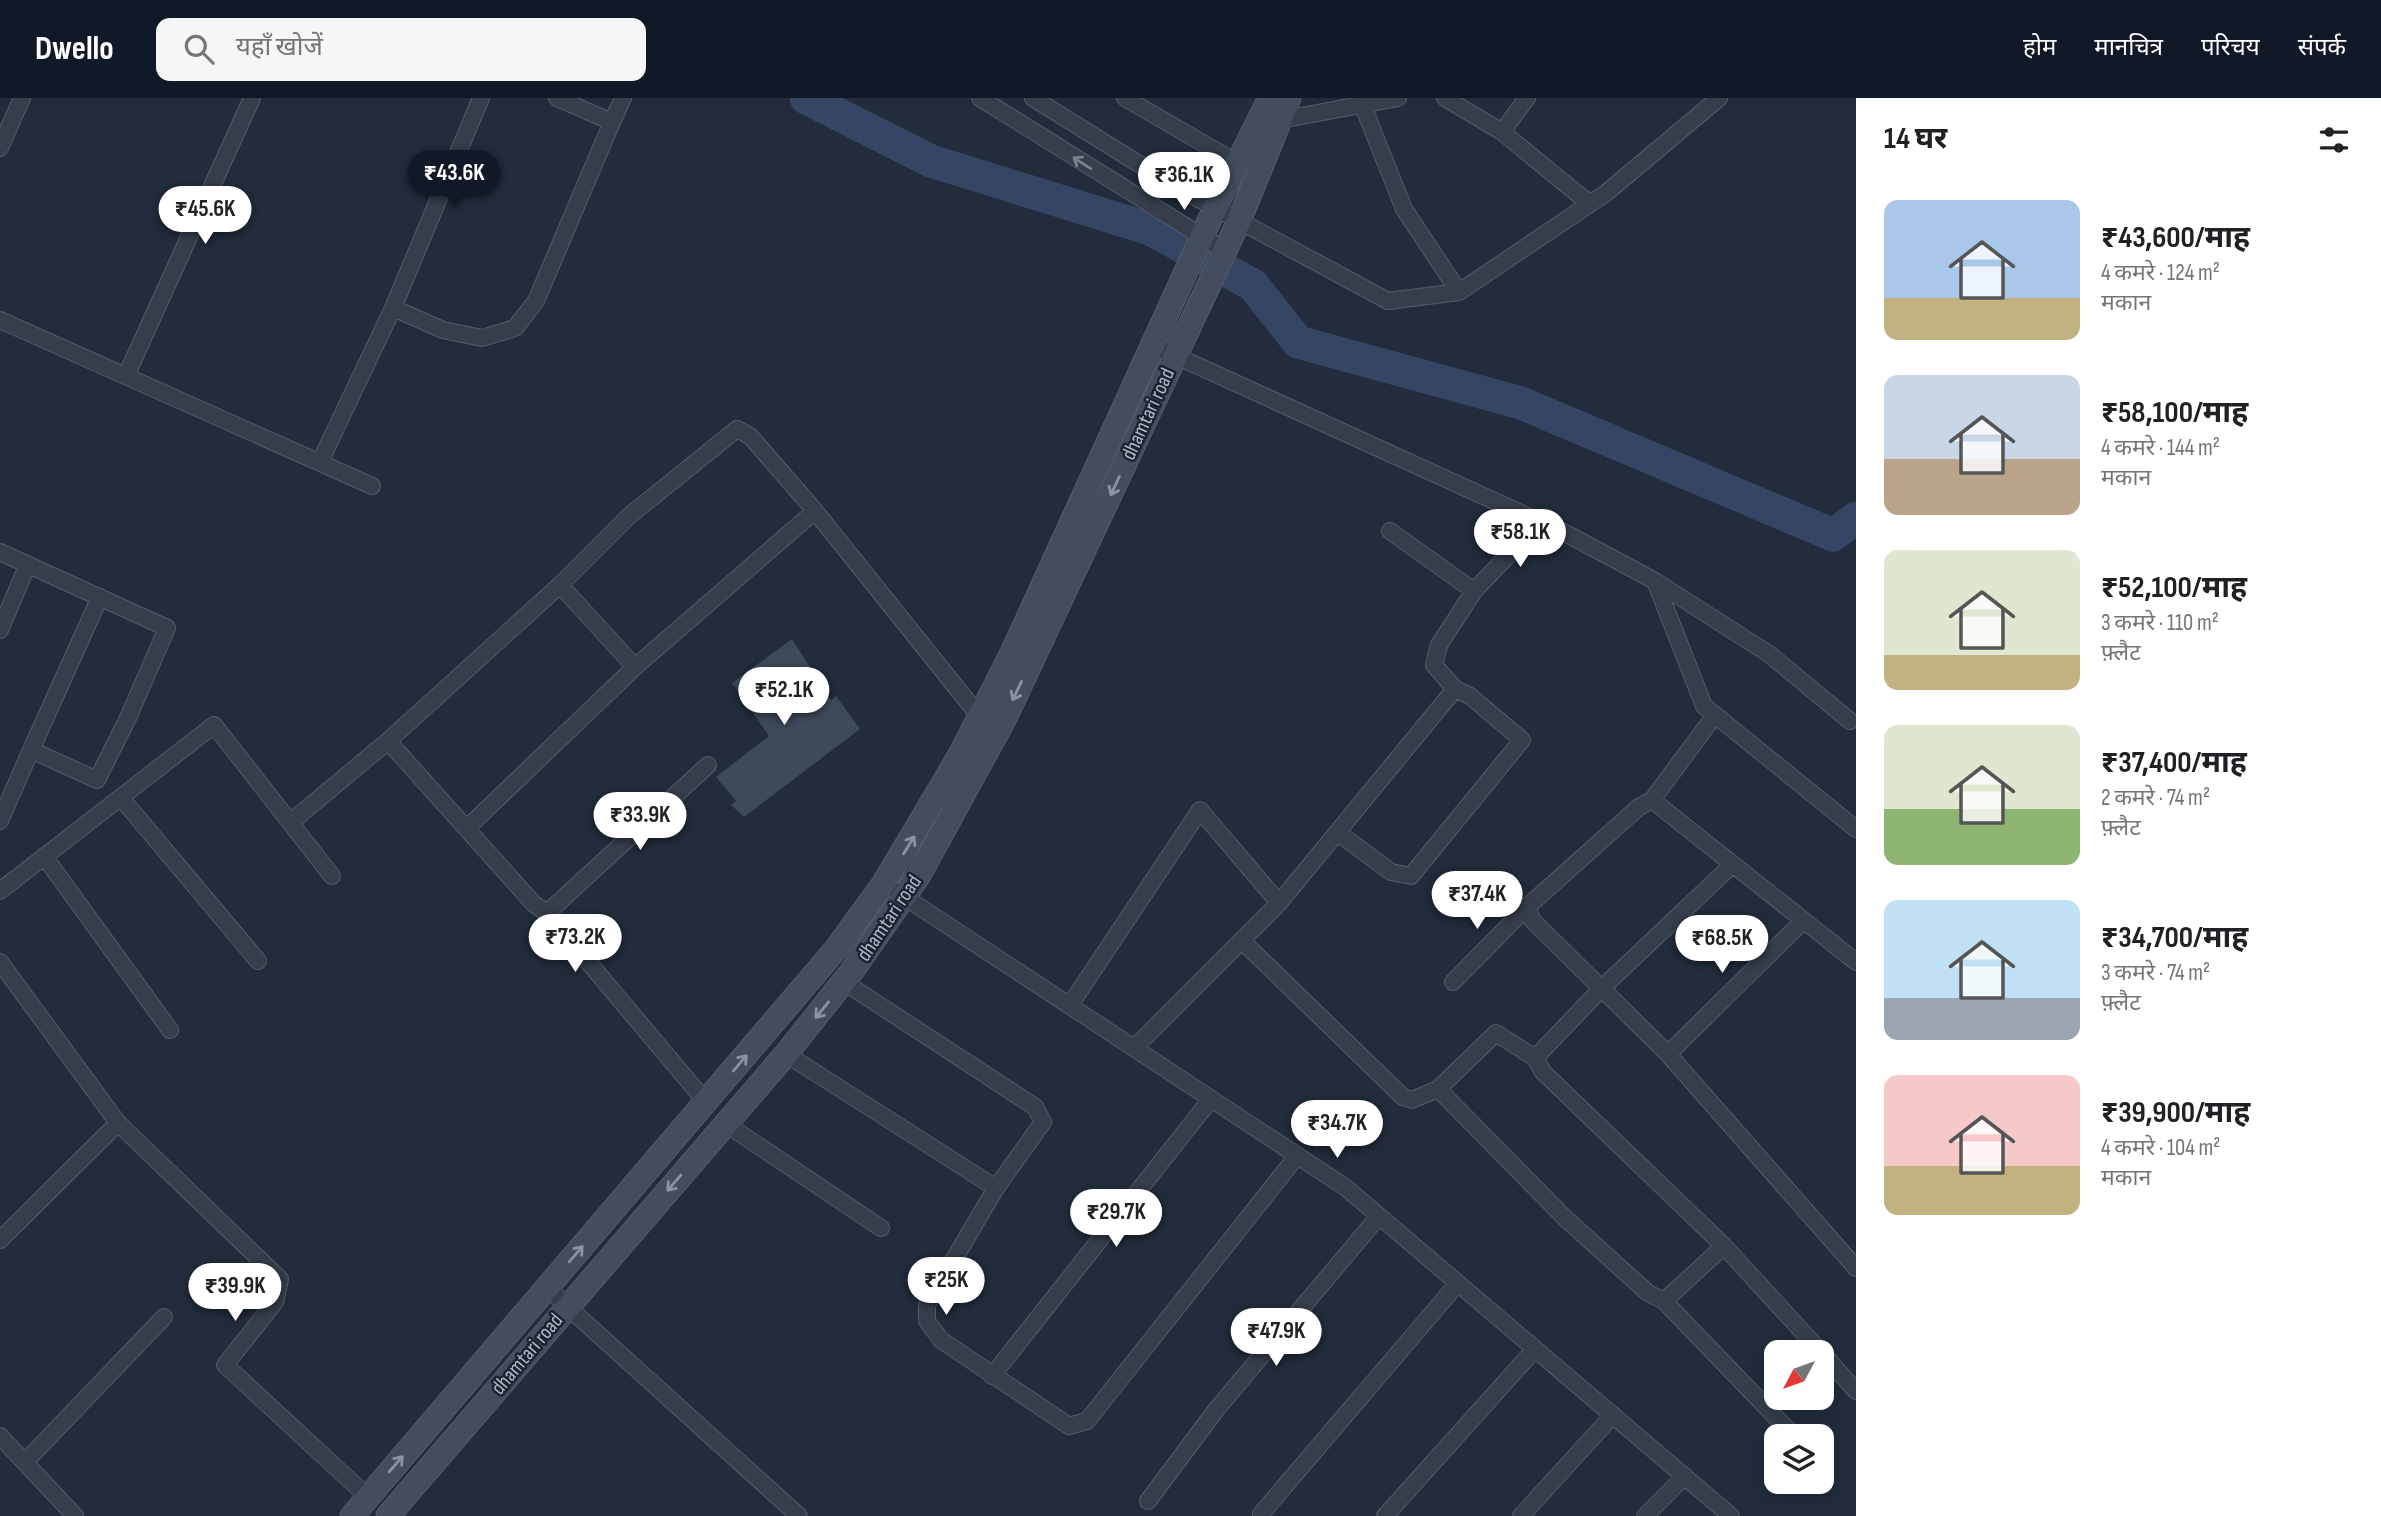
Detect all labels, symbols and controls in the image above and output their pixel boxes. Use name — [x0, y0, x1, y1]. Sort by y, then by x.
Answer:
search box — [156, 18, 646, 81]
text: Dwello — [35, 29, 114, 69]
icon: search — [180, 30, 218, 68]
text: यहाँ खोजें — [236, 32, 323, 63]
text: होम — [2023, 33, 2056, 62]
text: मानचित्र — [2094, 33, 2163, 62]
text: परिचय — [2201, 33, 2260, 62]
text: संपर्क — [2298, 33, 2346, 62]
text: 14 घर — [1884, 121, 1947, 157]
icon: filters — [2315, 121, 2353, 159]
pin: ₹43.6K — [397, 150, 511, 210]
pin: ₹36.1K — [1127, 152, 1241, 212]
one-way arrow — [1073, 155, 1093, 169]
text: ₹43.6K — [423, 159, 485, 187]
text: ₹36.1K — [1154, 161, 1214, 189]
pin: ₹45.6K — [148, 186, 262, 246]
text: ₹45.6K — [175, 195, 235, 223]
text: ₹43,600/माह — [2101, 220, 2250, 256]
icon: home — [1940, 228, 2024, 312]
text: 4 कमरे · 124 m² — [2101, 259, 2220, 287]
text: मकान — [2101, 289, 2151, 317]
street label: dhamtari road — [1116, 364, 1180, 464]
text: ₹58,100/माह — [2101, 395, 2248, 431]
icon: home — [1940, 403, 2024, 487]
text: 4 कमरे · 144 m² — [2101, 434, 2220, 462]
text: मकान — [2101, 464, 2151, 492]
one-way arrow — [1107, 475, 1121, 496]
pin: ₹58.1K — [1463, 510, 1577, 569]
text: ₹58.1K — [1490, 518, 1550, 546]
text: ₹52,100/माह — [2101, 570, 2247, 606]
icon: home — [1940, 578, 2024, 662]
text: 3 कमरे · 110 m² — [2101, 609, 2219, 637]
text: फ़्लैट — [2101, 639, 2141, 667]
pin: ₹52.1K — [727, 668, 841, 727]
text: ₹52.1K — [754, 676, 814, 704]
one-way arrow — [1010, 680, 1023, 702]
text: ₹37,400/माह — [2101, 745, 2247, 781]
icon: home — [1940, 753, 2024, 837]
text: 2 कमरे · 74 m² — [2101, 784, 2210, 812]
pin: ₹33.9K — [583, 792, 697, 852]
text: ₹33.9K — [610, 801, 670, 829]
text: फ़्लैट — [2101, 814, 2141, 842]
one-way arrow — [902, 835, 916, 855]
street label: dhamtari road — [851, 870, 927, 966]
pin: ₹37.4K — [1420, 872, 1534, 931]
text: ₹37.4K — [1448, 880, 1506, 908]
pin: ₹73.2K — [518, 914, 632, 974]
pin: ₹68.5K — [1665, 916, 1779, 975]
text: ₹34,700/माह — [2101, 920, 2248, 956]
text: ₹73.2K — [545, 923, 605, 951]
text: ₹68.5K — [1691, 924, 1753, 952]
icon: home — [1940, 928, 2024, 1012]
text: 3 कमरे · 74 m² — [2101, 959, 2210, 987]
text: फ़्लैट — [2101, 989, 2141, 1017]
one-way arrow — [814, 1000, 829, 1018]
one-way arrow — [732, 1054, 748, 1072]
text: ₹39,900/माह — [2101, 1095, 2250, 1131]
pin: ₹34.7K — [1280, 1100, 1394, 1160]
icon: home — [1940, 1103, 2024, 1187]
text: ₹34.7K — [1307, 1109, 1367, 1137]
text: 4 कमरे · 104 m² — [2101, 1134, 2221, 1162]
text: मकान — [2101, 1164, 2151, 1192]
one-way arrow — [666, 1174, 682, 1192]
pin: ₹29.7K — [1059, 1190, 1173, 1249]
text: ₹29.7K — [1086, 1198, 1146, 1226]
one-way arrow — [568, 1245, 584, 1263]
pin: ₹25K — [905, 1258, 987, 1317]
pin: ₹39.9K — [178, 1264, 292, 1323]
text: ₹25K — [924, 1266, 968, 1294]
text: ₹39.9K — [204, 1272, 266, 1300]
street label: dhamtari road — [486, 1308, 568, 1400]
pin: ₹47.9K — [1219, 1308, 1333, 1368]
text: ₹47.9K — [1247, 1317, 1305, 1345]
north arrow — [1764, 1340, 1834, 1410]
map controls — [1764, 1340, 1834, 1494]
button: layers — [1764, 1424, 1834, 1494]
one-way arrow — [388, 1455, 404, 1473]

